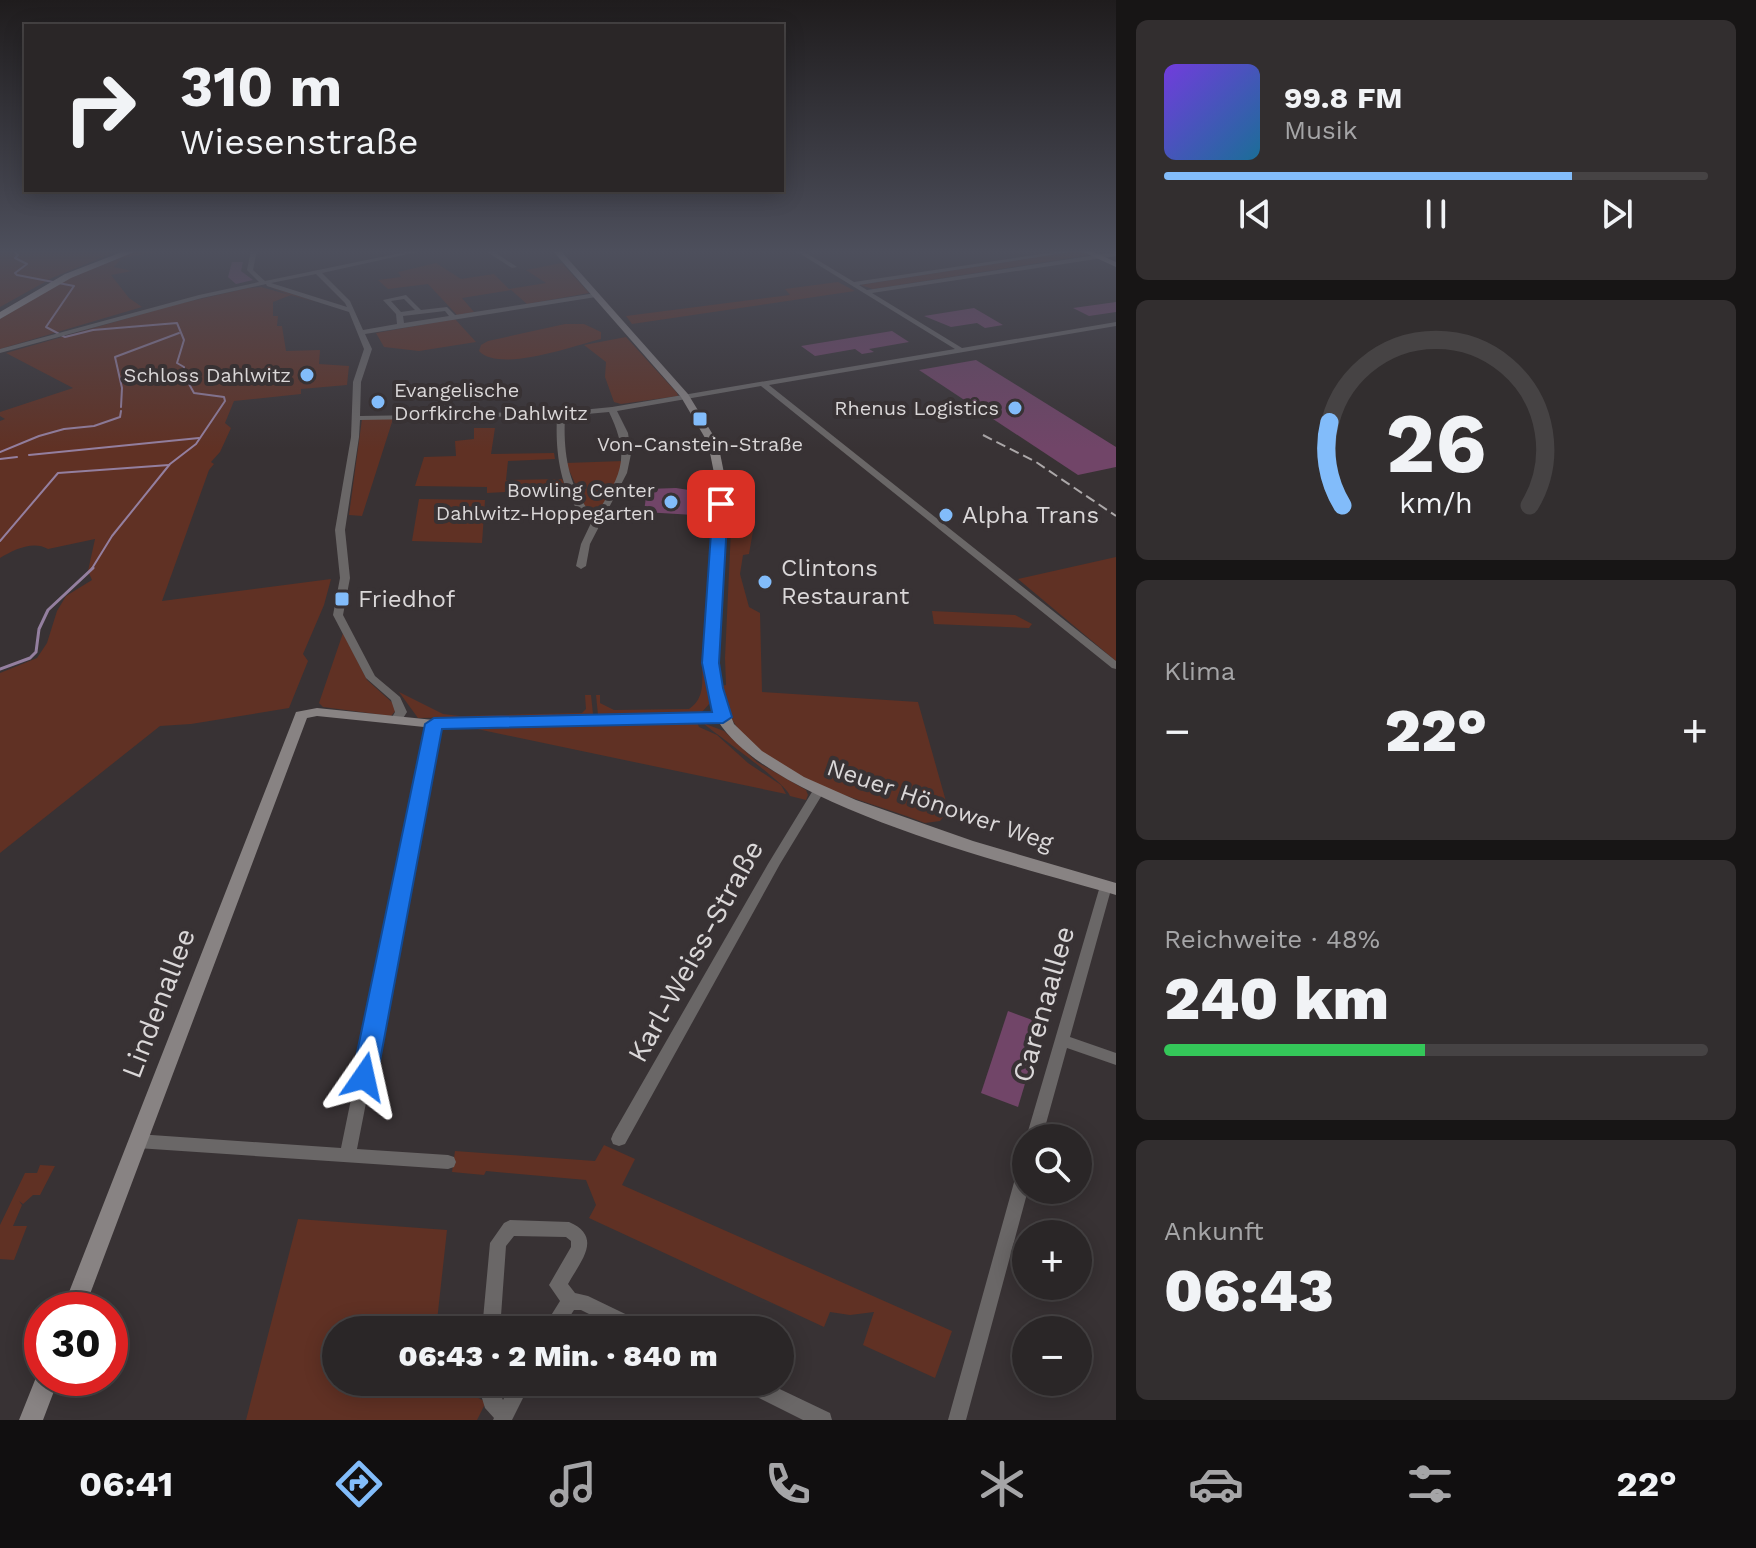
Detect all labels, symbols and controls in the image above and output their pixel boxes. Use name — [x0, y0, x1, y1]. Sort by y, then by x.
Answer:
text: 310 m — [180, 54, 342, 120]
icon: right — [48, 56, 152, 160]
text: 99.8 FM — [1284, 80, 1403, 115]
text: Musik — [1284, 115, 1357, 145]
text: Wiesenstraße — [180, 121, 419, 163]
icon: previous — [1233, 192, 1277, 236]
icon: pause — [1414, 192, 1458, 236]
icon: next — [1595, 192, 1639, 236]
place label: Schloss Dahlwitz — [124, 363, 291, 387]
marker: Schloss Dahlwitz — [298, 366, 316, 384]
place label: Evangelische Dorfkirche Dahlwitz — [394, 378, 588, 425]
marker: Evangelische Dorfkirche Dahlwitz — [369, 393, 387, 411]
text: 26 — [1386, 395, 1486, 492]
place label: Rhenus Logistics — [834, 396, 999, 420]
marker: Rhenus Logistics — [1006, 399, 1024, 417]
marker: Von-Canstein-Straße — [691, 410, 709, 428]
place label: Von-Canstein-Straße — [597, 432, 803, 456]
pin — [687, 470, 755, 538]
place label: Bowling Center Dahlwitz-Hoppegarten — [436, 478, 655, 525]
icon: arrive — [699, 482, 743, 526]
text: km/h — [1399, 486, 1473, 520]
marker: Bowling Center Dahlwitz-Hoppegarten — [662, 493, 680, 511]
place label: Alpha Trans — [962, 501, 1099, 529]
marker: Alpha Trans — [937, 506, 955, 524]
place label: Clintons Restaurant — [781, 554, 909, 610]
marker: Clintons Restaurant — [756, 573, 774, 591]
place label: Friedhof — [358, 585, 456, 613]
marker: Friedhof — [333, 590, 351, 608]
text: Klima — [1164, 656, 1235, 686]
text: 22° — [1385, 695, 1487, 766]
text: − — [1164, 705, 1191, 757]
text: + — [1681, 705, 1708, 757]
street label: Neuer Hönower Weg — [823, 753, 1057, 857]
street label: Karl-Weiss-Straße — [621, 835, 770, 1068]
street label: Carenaallee — [1005, 922, 1081, 1086]
street label: Lindenallee — [115, 924, 202, 1083]
text: Reichweite · 48% — [1164, 924, 1380, 954]
text: 240 km — [1164, 963, 1389, 1034]
position arrow — [322, 1035, 406, 1119]
map controls — [1012, 1124, 1092, 1396]
button: search — [1012, 1124, 1092, 1204]
text: Ankunft — [1164, 1216, 1264, 1246]
button: + — [1012, 1220, 1092, 1300]
text: 06:43 — [1164, 1255, 1334, 1326]
speed limit sign: 30 — [24, 1292, 128, 1396]
button: − — [1012, 1316, 1092, 1396]
text: 06:43 · 2 Min. · 840 m — [398, 1338, 718, 1373]
icon: directions — [331, 1456, 387, 1512]
icon: music — [545, 1456, 601, 1512]
icon: phone — [760, 1456, 816, 1512]
icon: climate — [974, 1456, 1030, 1512]
icon: car — [1188, 1456, 1244, 1512]
icon: filters — [1402, 1456, 1458, 1512]
text: 06:41 — [79, 1463, 173, 1505]
text: 22° — [1616, 1463, 1677, 1505]

